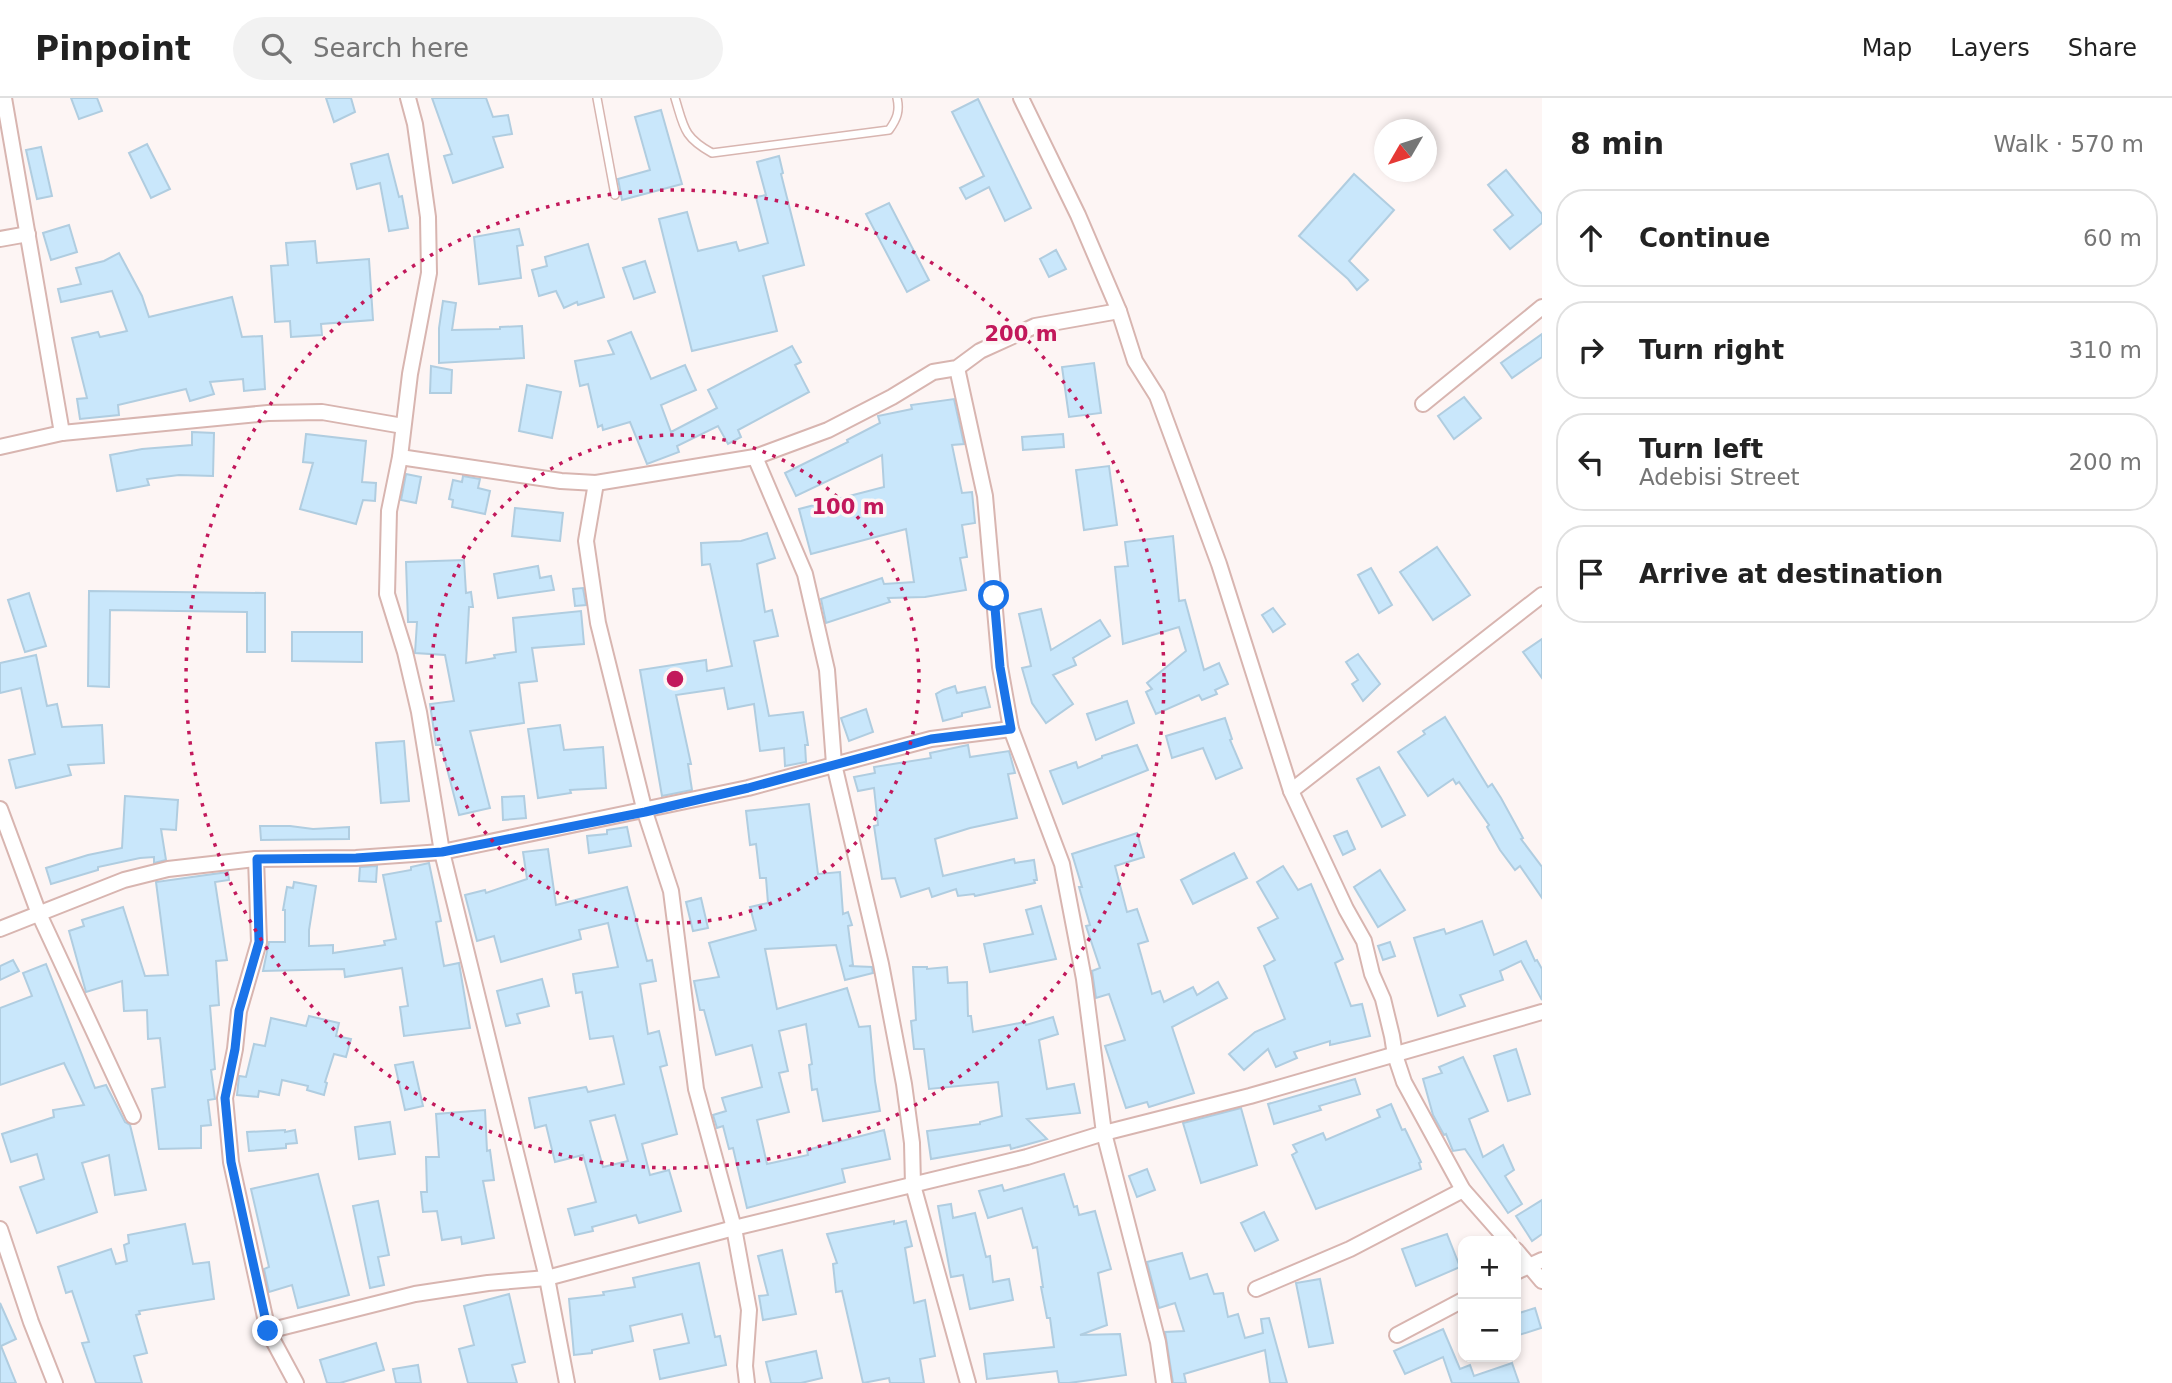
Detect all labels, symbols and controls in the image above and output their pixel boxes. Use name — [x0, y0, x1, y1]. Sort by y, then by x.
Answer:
search box — [233, 17, 723, 80]
text: Pinpoint — [35, 29, 191, 68]
icon: search — [257, 29, 295, 67]
text: Search here — [313, 33, 469, 63]
text: Map — [1862, 34, 1912, 62]
text: Layers — [1950, 34, 2030, 62]
text: Share — [2068, 34, 2137, 62]
north arrow — [1374, 119, 1437, 182]
text: 8 min — [1570, 126, 1664, 161]
text: Walk · 570 m — [1993, 131, 2144, 157]
icon: ahead — [1572, 219, 1610, 257]
text: Continue — [1639, 223, 1770, 253]
text: 60 m — [2083, 225, 2142, 251]
text: 200 m — [984, 322, 1058, 346]
icon: right — [1572, 331, 1610, 369]
text: Turn right — [1639, 335, 1784, 365]
text: 310 m — [2068, 337, 2142, 363]
text: Turn left — [1639, 434, 1763, 464]
icon: left — [1572, 443, 1610, 481]
text: 200 m — [2068, 449, 2142, 475]
text: Adebisi Street — [1639, 464, 1800, 490]
text: 100 m — [811, 495, 885, 519]
icon: arrive — [1572, 555, 1610, 593]
text: Arrive at destination — [1639, 559, 1943, 589]
route start — [978, 580, 1009, 611]
centre of rings — [663, 667, 687, 691]
map controls — [1458, 1236, 1521, 1362]
button: + — [1458, 1236, 1521, 1299]
button: − — [1458, 1299, 1521, 1362]
route end — [252, 1315, 283, 1346]

